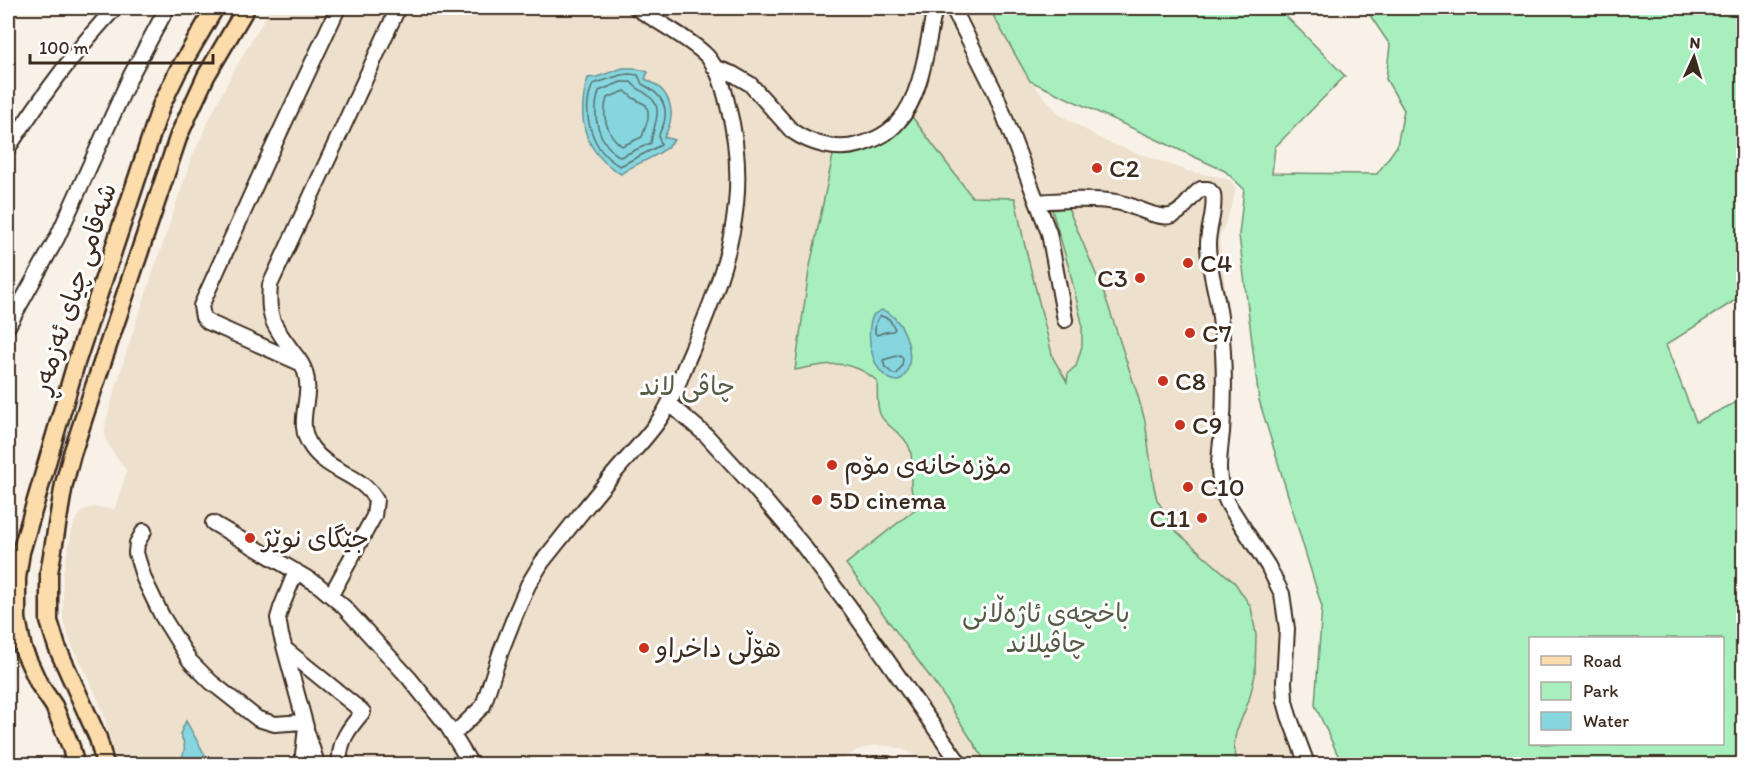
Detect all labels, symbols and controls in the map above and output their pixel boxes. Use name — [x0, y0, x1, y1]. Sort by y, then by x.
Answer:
scale bar — [30, 27, 213, 65]
north arrow — [1664, 27, 1724, 87]
text: N — [1689, 33, 1701, 52]
text: 100 m — [39, 37, 89, 59]
place label: C2 — [1109, 152, 1140, 184]
marker: C2 — [1090, 161, 1104, 175]
street label: شەقامی چیای ئەزمەڕ — [24, 179, 129, 401]
place label: C4 — [1200, 247, 1233, 279]
marker: C4 — [1181, 256, 1195, 270]
place label: C3 — [1097, 262, 1128, 294]
marker: C3 — [1133, 271, 1147, 285]
place label: C7 — [1202, 317, 1232, 349]
marker: C7 — [1183, 326, 1197, 340]
place label: C8 — [1175, 365, 1206, 397]
park label: چاڤی لاند — [639, 370, 735, 403]
marker: C8 — [1156, 374, 1170, 388]
place label: C9 — [1192, 409, 1222, 441]
marker: C9 — [1173, 418, 1187, 432]
place label: مۆزەخانەی مۆم — [844, 449, 1012, 485]
marker: مۆزەخانەی مۆم — [825, 458, 839, 472]
place label: C10 — [1200, 471, 1245, 503]
marker: C10 — [1181, 480, 1195, 494]
place label: 5D cinema — [829, 484, 947, 516]
marker: 5D cinema — [810, 493, 824, 507]
place label: C11 — [1149, 502, 1190, 534]
marker: C11 — [1195, 511, 1209, 525]
place label: جێگای نوێژ — [260, 522, 369, 554]
marker: جێگای نوێژ — [243, 531, 257, 545]
park label: باخچەی ئاژەڵانی چاڤیلاند — [962, 594, 1130, 659]
place label: هۆڵی داخراو — [655, 630, 781, 665]
legend — [1529, 637, 1724, 745]
marker: هۆڵی داخراو — [637, 641, 651, 655]
text: Road — [1583, 650, 1622, 672]
text: Park — [1583, 680, 1618, 702]
text: Water — [1583, 710, 1629, 732]

